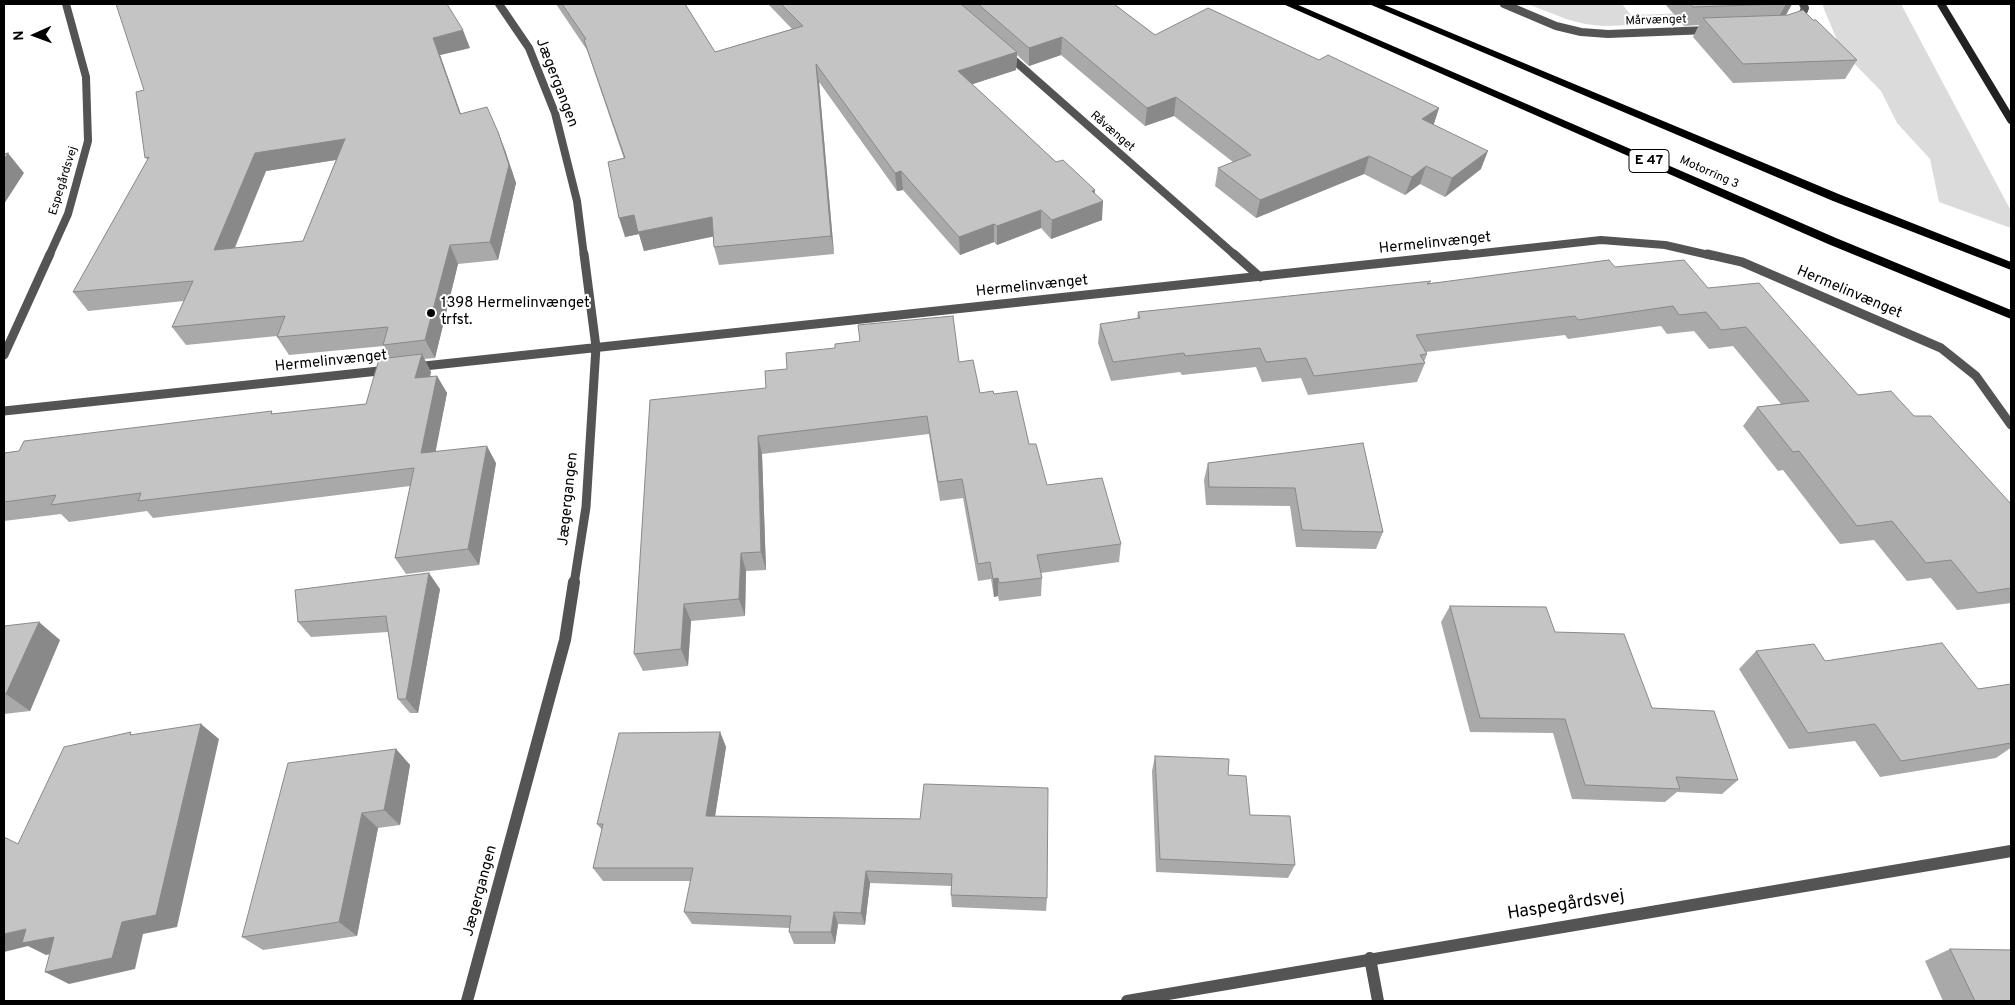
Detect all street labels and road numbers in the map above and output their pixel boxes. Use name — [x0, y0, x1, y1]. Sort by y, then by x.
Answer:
street label: Mårvænget — [1625, 13, 1687, 29]
street label: Jægergangen — [531, 36, 581, 130]
street label: Råvænget — [1087, 109, 1137, 155]
street label: Espegårdsvej — [47, 145, 81, 217]
road number: E 47 — [1629, 150, 1669, 172]
street label: Motorring 3 — [1677, 154, 1741, 192]
street label: Hermelinvænget — [1378, 229, 1492, 259]
street label: Hermelinvænget — [1794, 263, 1904, 323]
street label: Hermelinvænget — [975, 272, 1089, 302]
street label: Hermelinvænget — [274, 347, 388, 377]
street label: Jægergangen — [555, 451, 583, 547]
street label: Jægergangen — [460, 843, 502, 939]
street label: Haspegårdsvej — [1506, 886, 1626, 926]

